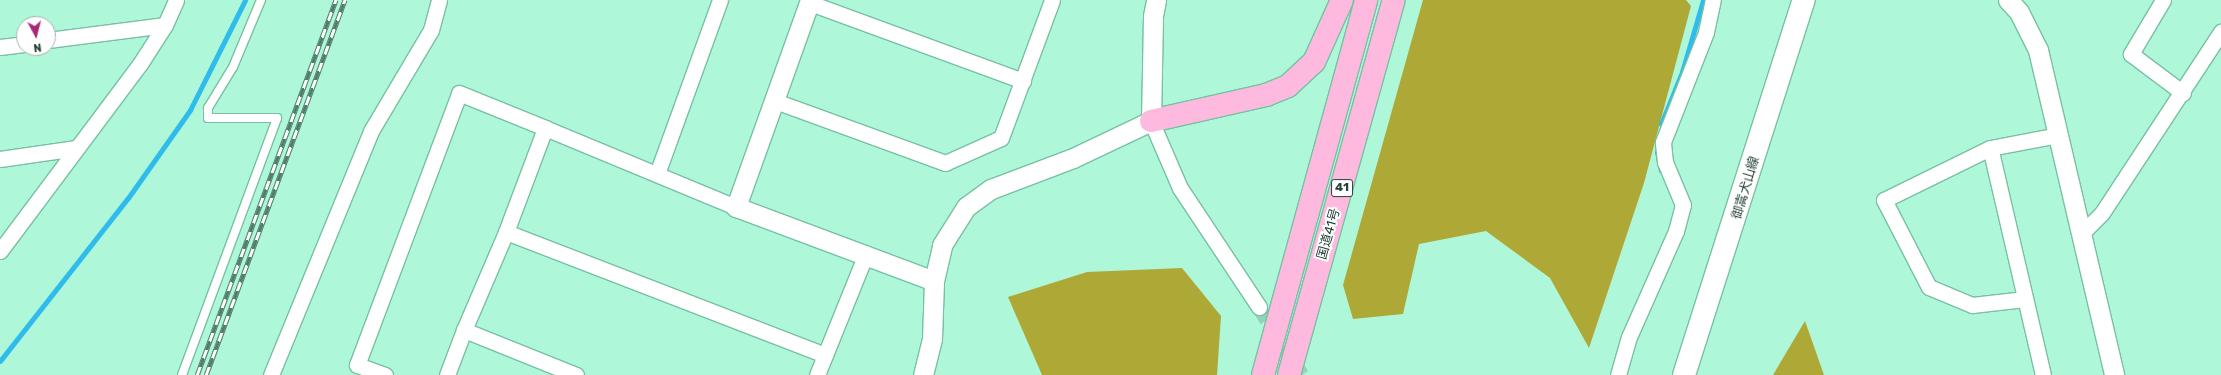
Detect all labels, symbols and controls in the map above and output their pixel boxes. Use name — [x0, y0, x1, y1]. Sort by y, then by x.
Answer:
north arrow — [16, 16, 56, 56]
text: N — [33, 40, 42, 54]
street label: 御嵩犬山線 — [1729, 155, 1763, 221]
road number: 41 — [1331, 178, 1353, 198]
street label: 国道41号 — [1314, 207, 1344, 261]

